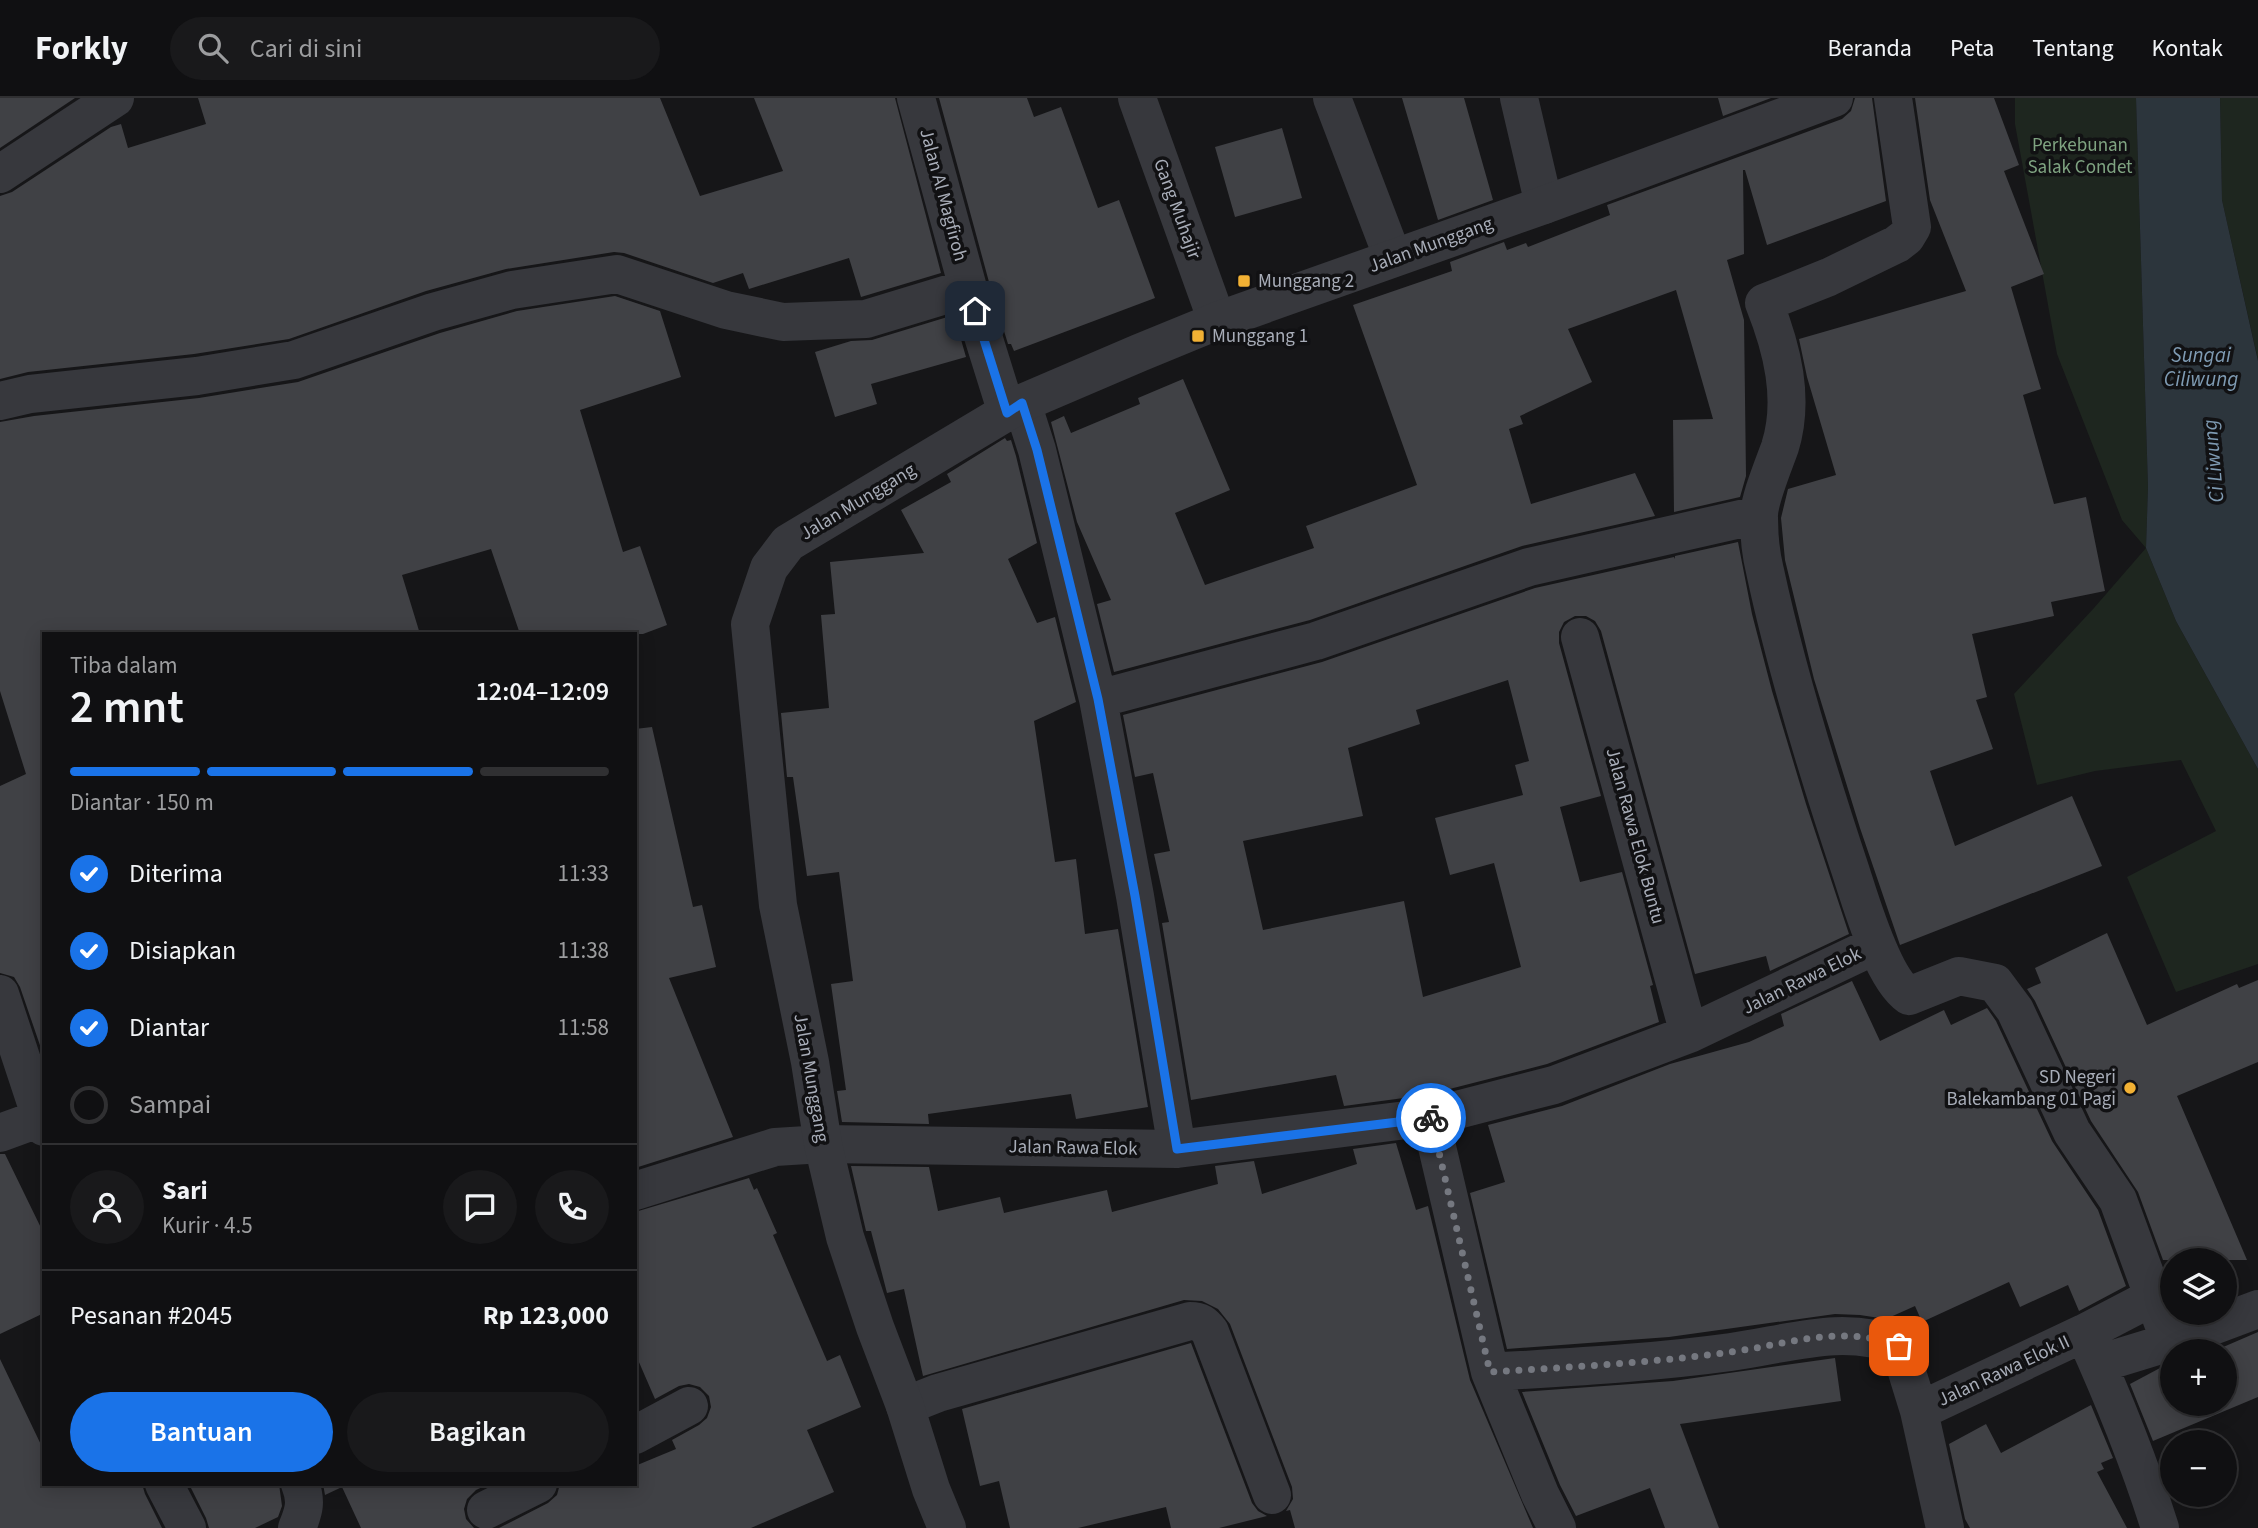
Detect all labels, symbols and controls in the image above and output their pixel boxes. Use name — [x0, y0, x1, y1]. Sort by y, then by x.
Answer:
search box — [170, 17, 660, 80]
text: Forkly — [35, 25, 128, 72]
icon: search — [194, 29, 232, 67]
text: Cari di sini — [250, 30, 362, 67]
text: Beranda — [1828, 31, 1912, 66]
text: Peta — [1950, 31, 1994, 66]
text: Tentang — [2032, 31, 2114, 66]
text: Kontak — [2152, 31, 2223, 66]
street label: Jalan Al Magfiroh — [912, 126, 974, 264]
park label: Perkebunan Salak Condet — [2027, 132, 2133, 181]
street label: Gang Muhajir — [1146, 155, 1208, 263]
street label: Jalan Munggang — [1365, 210, 1497, 280]
place label: Munggang 2 — [1258, 268, 1354, 295]
marker: Munggang 2 — [1236, 273, 1252, 289]
pin — [945, 281, 1005, 341]
icon: home — [956, 292, 994, 330]
place label: Munggang 1 — [1212, 323, 1308, 350]
marker: Munggang 1 — [1190, 328, 1206, 344]
water label: Sungai Ciliwung — [2164, 340, 2238, 394]
water label: Ci Liwung — [2194, 418, 2232, 504]
street label: Jalan Munggang — [795, 457, 921, 547]
text: Tiba dalam — [70, 649, 177, 682]
text: 12:04–12:09 — [476, 673, 609, 710]
text: 2 mnt — [70, 675, 184, 740]
street label: Jalan Rawa Elok Buntu — [1598, 745, 1672, 927]
text: Diantar · 150 m — [70, 786, 214, 819]
icon: check — [70, 855, 108, 893]
text: Diterima — [129, 855, 223, 892]
text: 11:33 — [558, 857, 609, 890]
icon: check — [70, 932, 108, 970]
text: Disiapkan — [129, 932, 236, 969]
text: 11:38 — [558, 934, 609, 967]
street label: Jalan Rawa Elok — [1738, 940, 1866, 1021]
icon: check — [70, 1009, 108, 1047]
text: Diantar — [129, 1009, 209, 1046]
text: 11:58 — [558, 1011, 609, 1044]
street label: Jalan Munggang — [786, 1012, 836, 1145]
place label: SD Negeri Balekambang 01 Pagi — [1946, 1064, 2116, 1113]
marker: SD Negeri Balekambang 01 Pagi — [2122, 1080, 2138, 1096]
courier — [1396, 1083, 1466, 1153]
text: Sampai — [129, 1086, 211, 1123]
icon: bike — [1412, 1099, 1450, 1137]
street label: Jalan Rawa Elok — [1008, 1133, 1138, 1163]
button: person — [70, 1170, 144, 1244]
button: chat — [443, 1170, 517, 1244]
button: phone — [535, 1170, 609, 1244]
text: Sari — [162, 1172, 208, 1209]
text: Kurir · 4.5 — [162, 1209, 253, 1242]
map controls — [2160, 1248, 2237, 1507]
button: layers — [2160, 1248, 2237, 1325]
text: Pesanan #2045 — [70, 1297, 232, 1334]
text: Rp 123,000 — [483, 1297, 609, 1334]
pin — [1869, 1316, 1929, 1376]
icon: bag — [1880, 1327, 1918, 1365]
street label: Jalan Rawa Elok II — [1934, 1329, 2074, 1413]
button: + — [2160, 1339, 2237, 1416]
button: Bantuan — [70, 1392, 333, 1472]
button: Bagikan — [347, 1392, 609, 1472]
button: − — [2160, 1430, 2237, 1507]

